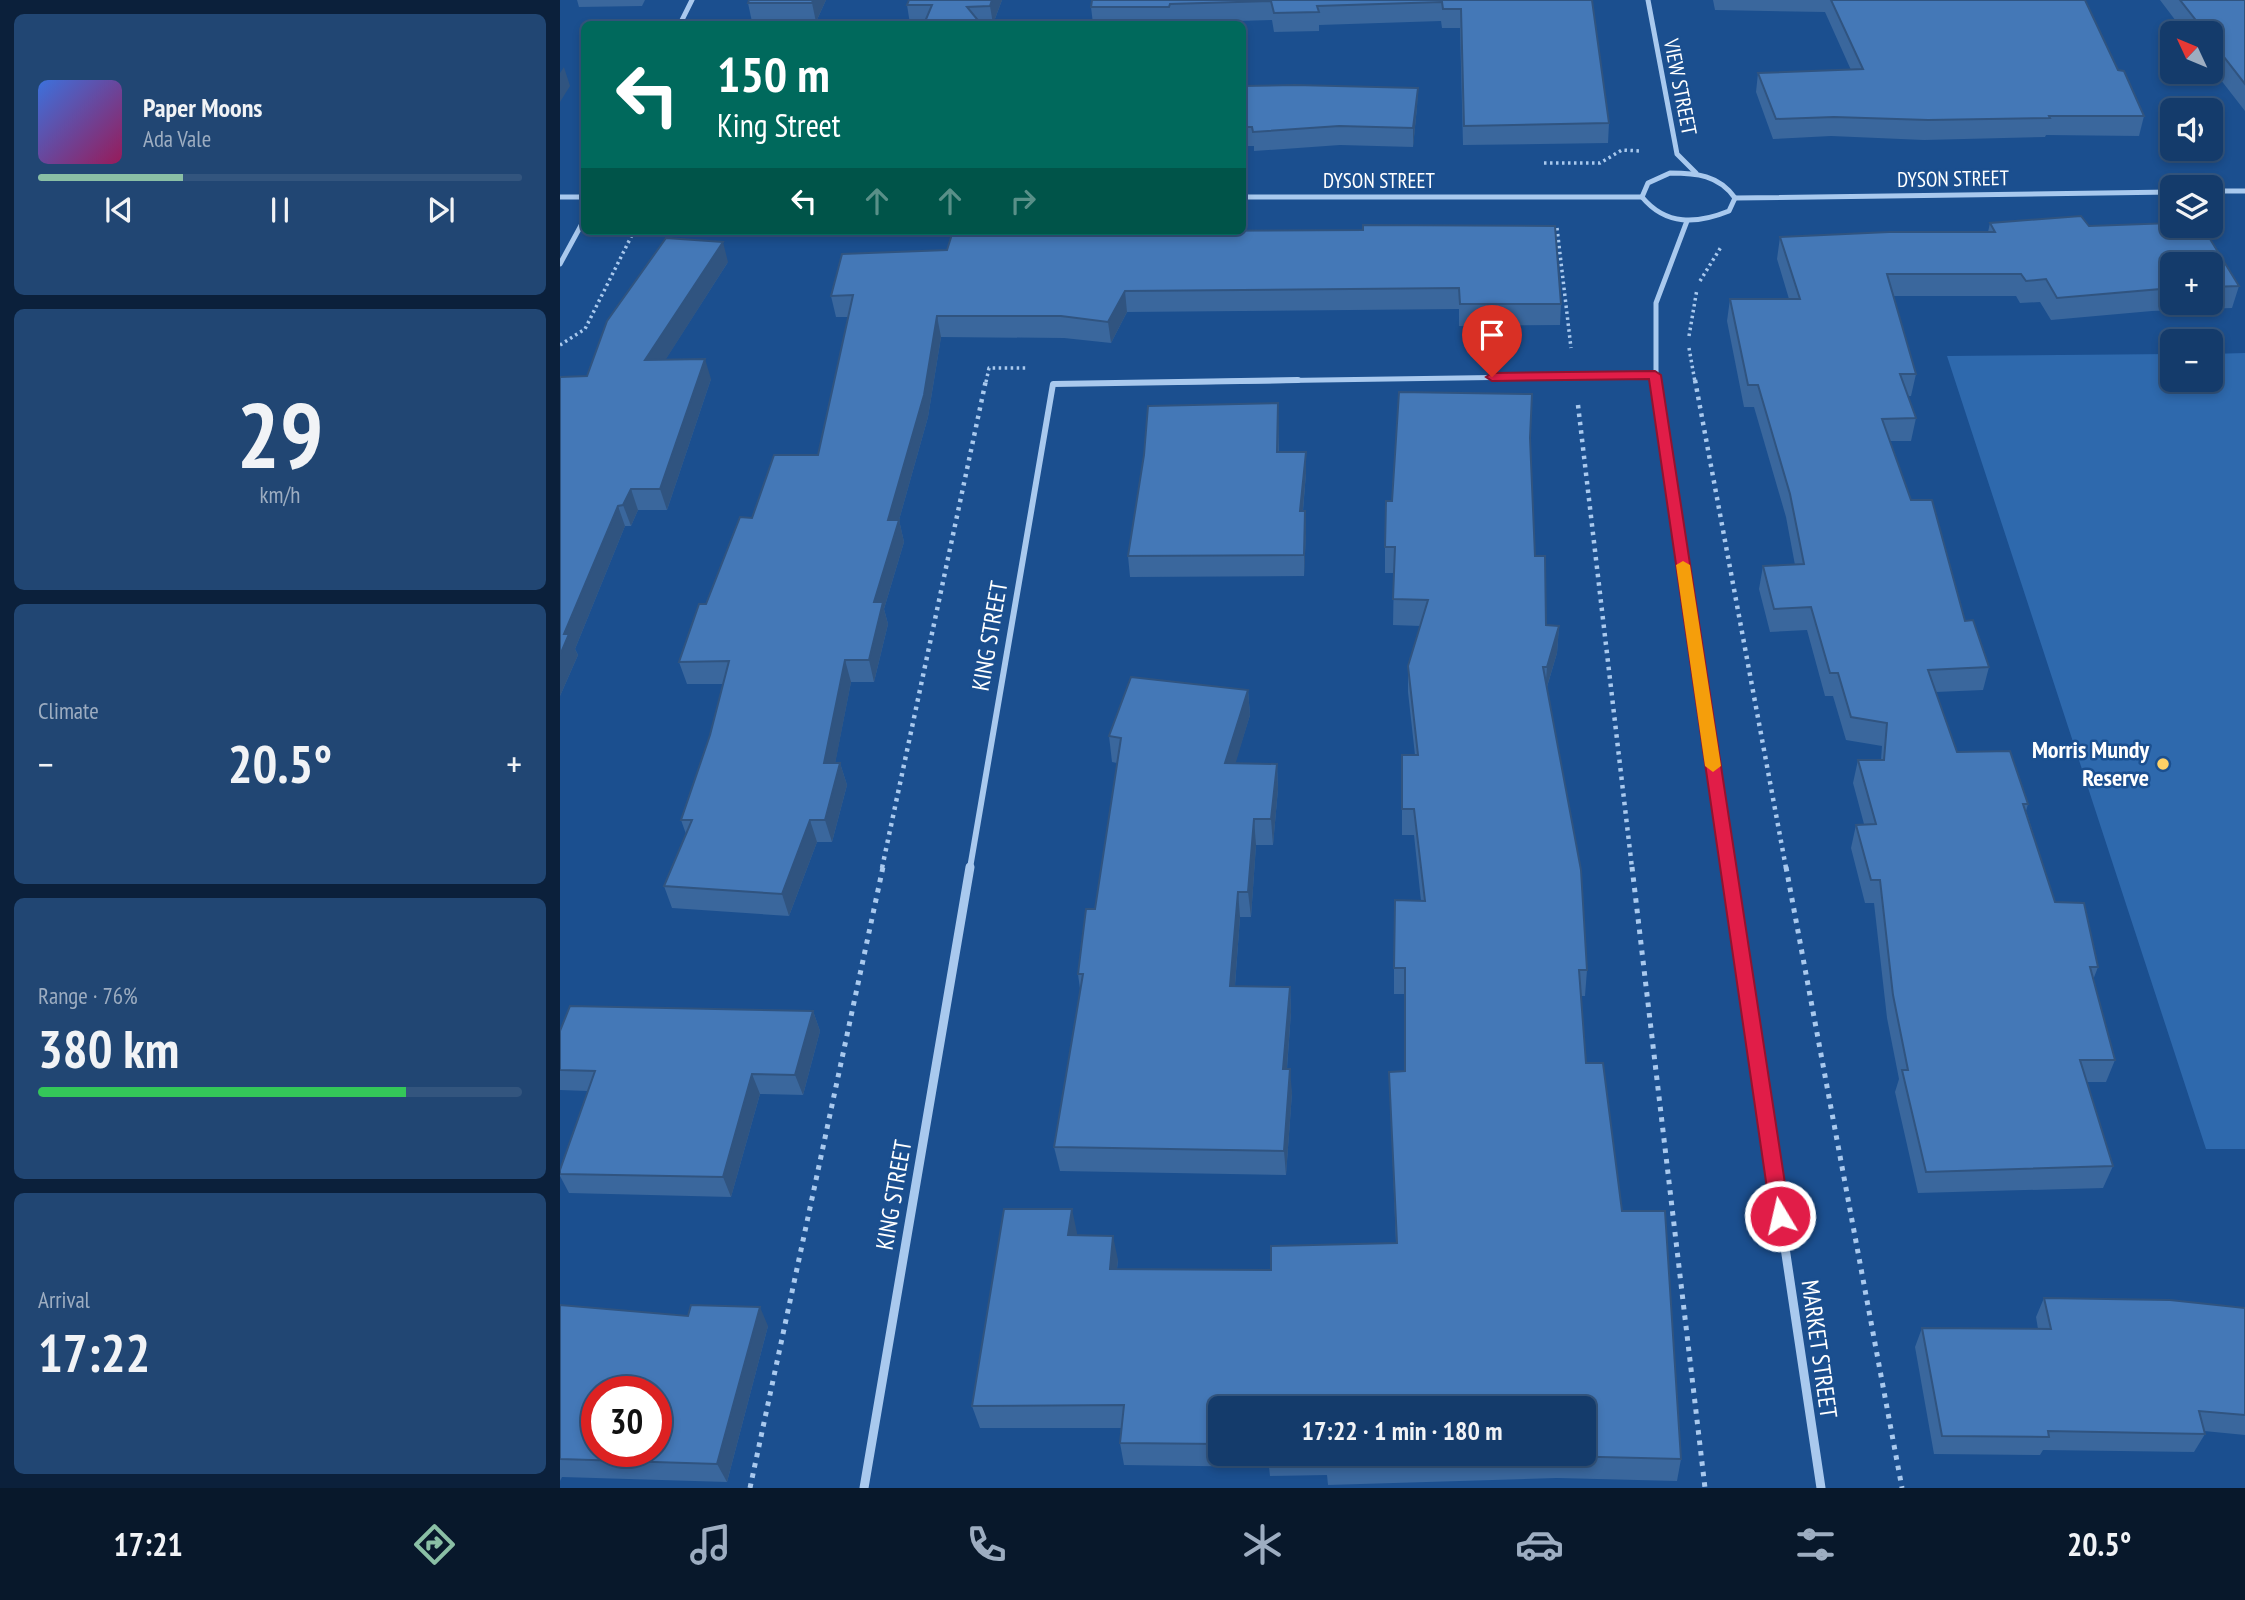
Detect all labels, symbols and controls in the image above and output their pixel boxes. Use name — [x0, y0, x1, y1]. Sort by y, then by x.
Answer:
north arrow — [2160, 21, 2222, 84]
map controls — [2160, 21, 2223, 392]
street label: VIEW STREET — [1658, 35, 1703, 138]
text: 150 m — [717, 42, 830, 106]
icon: left — [602, 49, 693, 140]
text: Paper Moons — [143, 91, 262, 124]
button: sound — [2160, 98, 2223, 161]
text: King Street — [717, 104, 841, 146]
text: Ada Vale — [143, 124, 211, 153]
street label: DYSON STREET — [1897, 164, 2010, 193]
street label: DYSON STREET — [1323, 167, 1436, 194]
button: layers — [2160, 175, 2223, 238]
icon: left — [785, 182, 823, 220]
icon: ahead — [858, 182, 896, 220]
icon: ahead — [931, 182, 969, 220]
icon: right — [1004, 182, 1042, 220]
icon: previous — [100, 191, 138, 229]
icon: pause — [261, 191, 299, 229]
icon: next — [422, 191, 460, 229]
button: + — [2160, 252, 2223, 315]
pin — [1462, 305, 1522, 377]
icon: arrive — [1473, 316, 1511, 354]
button: − — [2160, 329, 2223, 392]
text: 29 — [237, 375, 324, 493]
text: km/h — [260, 480, 300, 509]
street label: KING STREET — [965, 578, 1014, 693]
text: Climate — [38, 696, 99, 725]
text: 20.5° — [228, 730, 332, 797]
place label: Morris Mundy Reserve — [2032, 734, 2149, 793]
text: − — [38, 739, 54, 788]
text: + — [506, 739, 522, 788]
marker: Morris Mundy Reserve — [2155, 756, 2171, 772]
text: Range · 76% — [38, 981, 138, 1010]
text: 380 km — [38, 1015, 179, 1082]
street label: KING STREET — [869, 1137, 918, 1252]
position arrow — [1743, 1179, 1817, 1253]
street label: MARKET STREET — [1794, 1278, 1845, 1420]
text: Arrival — [38, 1285, 90, 1314]
text: 17:22 — [38, 1319, 150, 1386]
speed limit sign: 30 — [581, 1376, 672, 1467]
text: 17:22 · 1 min · 180 m — [1302, 1414, 1502, 1447]
icon: directions — [410, 1520, 459, 1569]
icon: music — [686, 1520, 735, 1569]
icon: phone — [962, 1520, 1011, 1569]
icon: climate — [1238, 1520, 1287, 1569]
icon: car — [1515, 1520, 1564, 1569]
icon: filters — [1791, 1520, 1840, 1569]
text: 17:21 — [114, 1523, 183, 1565]
text: 20.5° — [2067, 1523, 2131, 1565]

